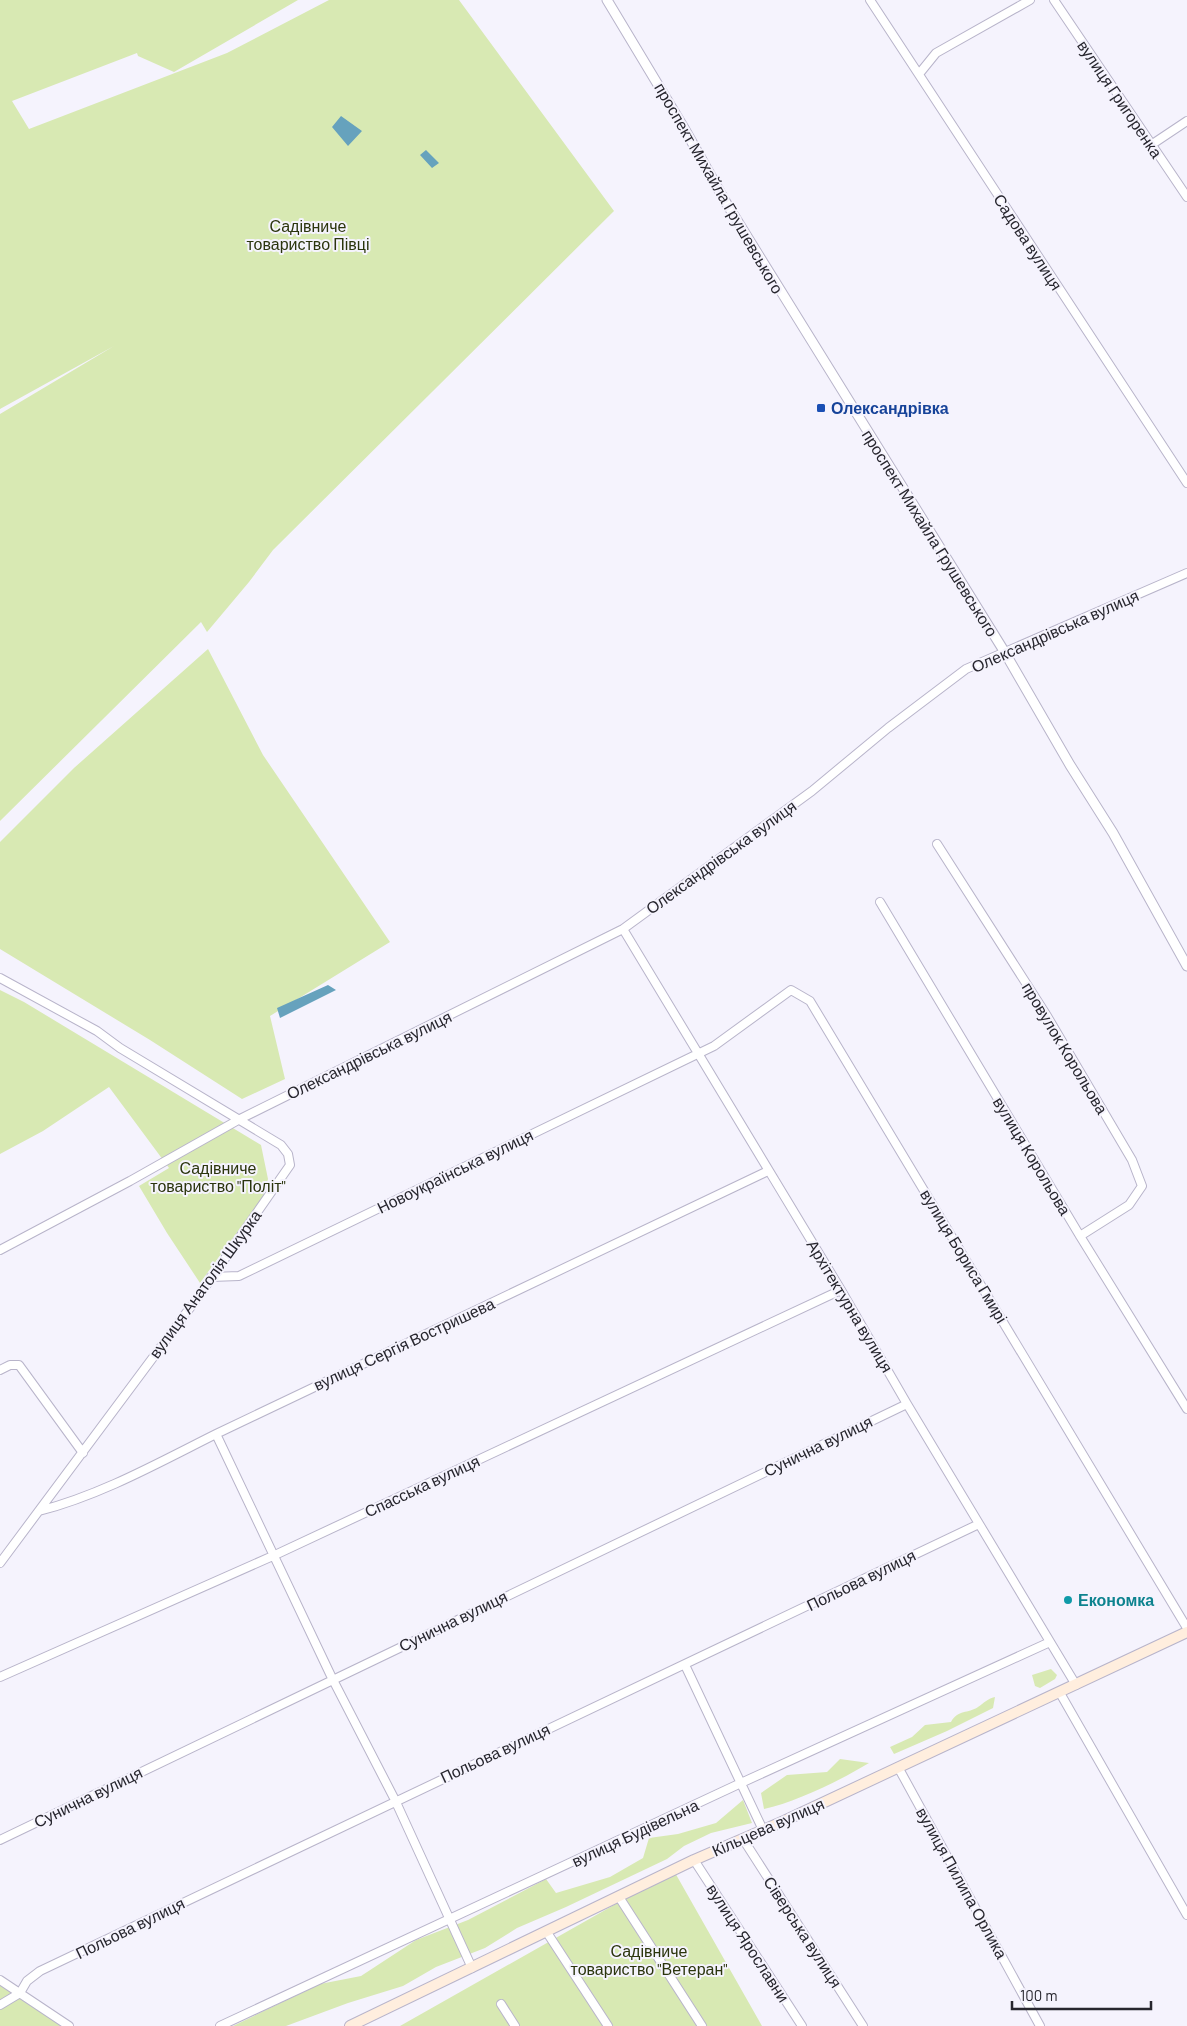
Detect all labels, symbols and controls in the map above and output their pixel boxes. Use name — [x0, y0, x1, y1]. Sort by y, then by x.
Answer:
street label: вулиця Григоренка — [1074, 36, 1167, 161]
street label: проспект Михайла Грушевського — [651, 79, 788, 297]
street label: Садова вулиця — [990, 190, 1067, 294]
park label: Садівниче товариство Півці — [246, 216, 370, 253]
place label: Олександрівка — [831, 398, 949, 417]
marker: Олександрівка — [815, 402, 827, 414]
street label: проспект Михайла Грушевського — [859, 426, 1002, 640]
street label: Олександрівська вулиця — [968, 585, 1141, 676]
street label: Олександрівська вулиця — [642, 796, 800, 918]
street label: провулок Корольова — [1019, 978, 1112, 1117]
street label: Олександрівська вулиця — [283, 1006, 454, 1103]
street label: вулиця Корольова — [990, 1093, 1075, 1218]
street label: Новоукраїнська вулиця — [374, 1124, 536, 1217]
park label: Садівниче товариство "Політ" — [150, 1158, 286, 1195]
street label: вулиця Бориса Гмирі — [917, 1185, 1012, 1326]
street label: вулиця Анатолія Шкурка — [144, 1206, 265, 1361]
street label: Архітектурна вулиця — [803, 1236, 898, 1375]
street label: вулиця Сергія Востришева — [310, 1293, 497, 1394]
street label: Сунична вулиця — [760, 1411, 875, 1480]
street label: Спасська вулиця — [361, 1451, 482, 1521]
street label: Польова вулиця — [803, 1545, 918, 1614]
street label: Сунична вулиця — [395, 1586, 510, 1655]
place label: Економка — [1078, 1590, 1154, 1609]
marker: Економка — [1062, 1594, 1074, 1606]
street label: Польова вулиця — [437, 1719, 553, 1786]
street label: Сунична вулиця — [30, 1762, 145, 1831]
street label: Кільцева вулиця — [709, 1793, 827, 1860]
street label: вулиця Будівельна — [568, 1795, 701, 1870]
street label: вулиця Пилипа Орлика — [913, 1804, 1012, 1962]
street label: Сіверська вулиця — [760, 1872, 846, 1991]
street label: вулиця Ярославни — [703, 1880, 794, 2005]
street label: Польова вулиця — [72, 1893, 187, 1962]
park label: Садівниче товариство "Ветеран" — [571, 1941, 727, 1978]
scale bar — [1012, 1978, 1151, 2010]
text: 100 m — [1020, 1986, 1058, 2004]

